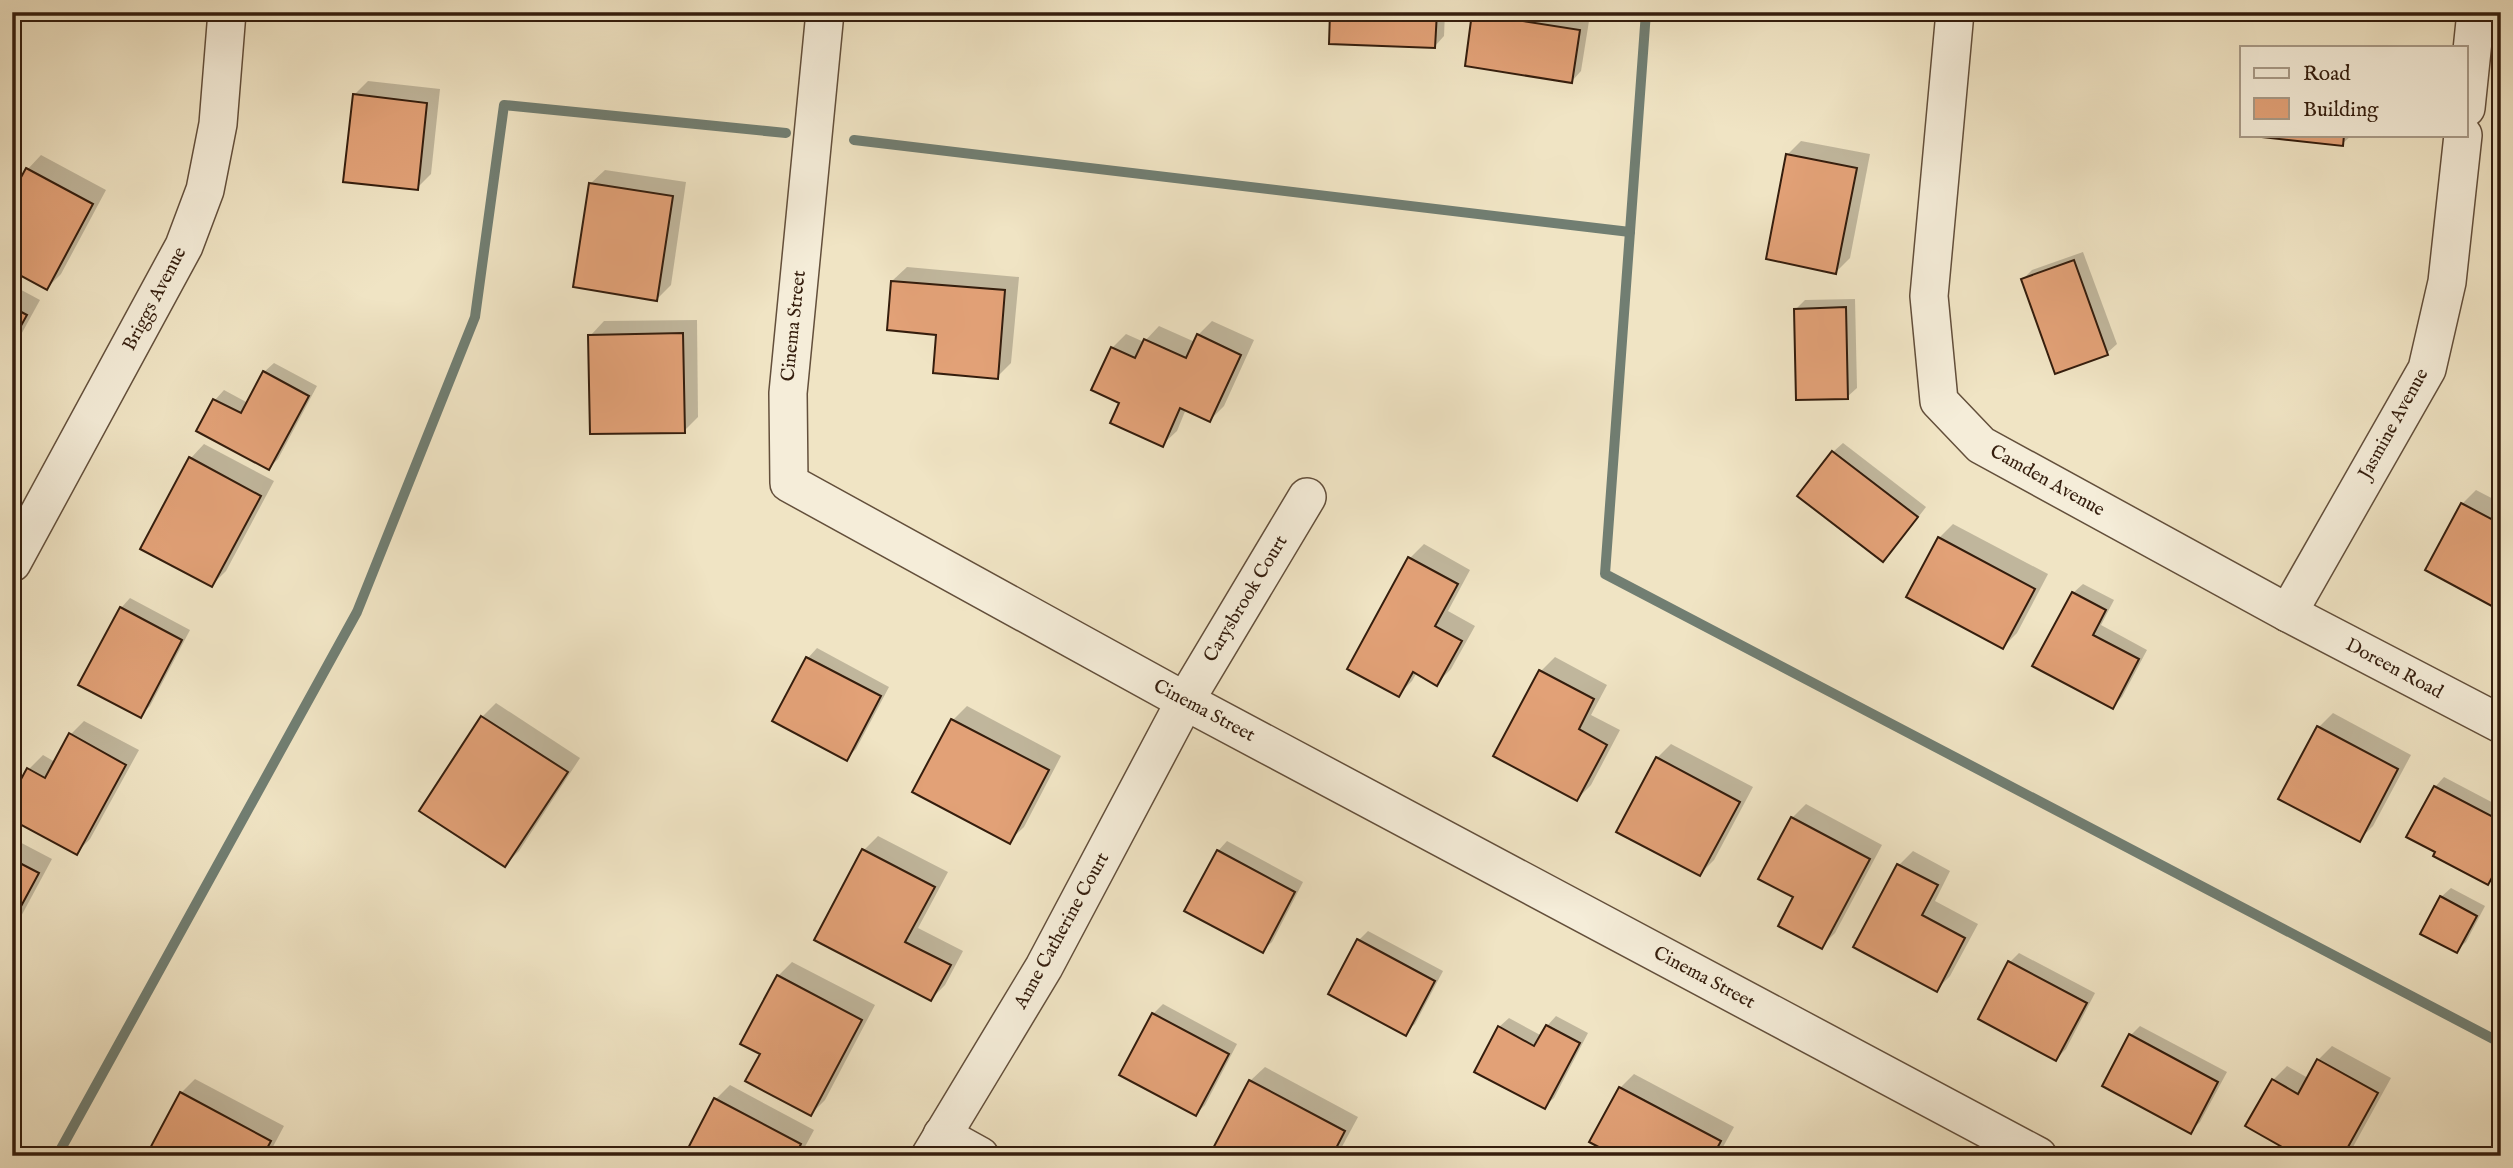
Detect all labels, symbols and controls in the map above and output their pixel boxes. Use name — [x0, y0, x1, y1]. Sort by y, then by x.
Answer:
legend — [2240, 46, 2468, 136]
text: Road — [2303, 61, 2351, 88]
text: Building — [2303, 97, 2379, 124]
street label: Briggs Avenue — [118, 243, 193, 355]
street label: Cinema Street — [776, 269, 812, 383]
street label: Jasmine Avenue — [2353, 364, 2434, 485]
street label: Camden Avenue — [1985, 440, 2109, 523]
street label: Carysbrook Court — [1199, 531, 1294, 667]
street label: Doreen Road — [2341, 633, 2448, 705]
street label: Cinema Street — [1149, 674, 1259, 748]
street label: Anne Catherine Court — [1009, 848, 1115, 1014]
street label: Cinema Street — [1649, 941, 1759, 1015]

